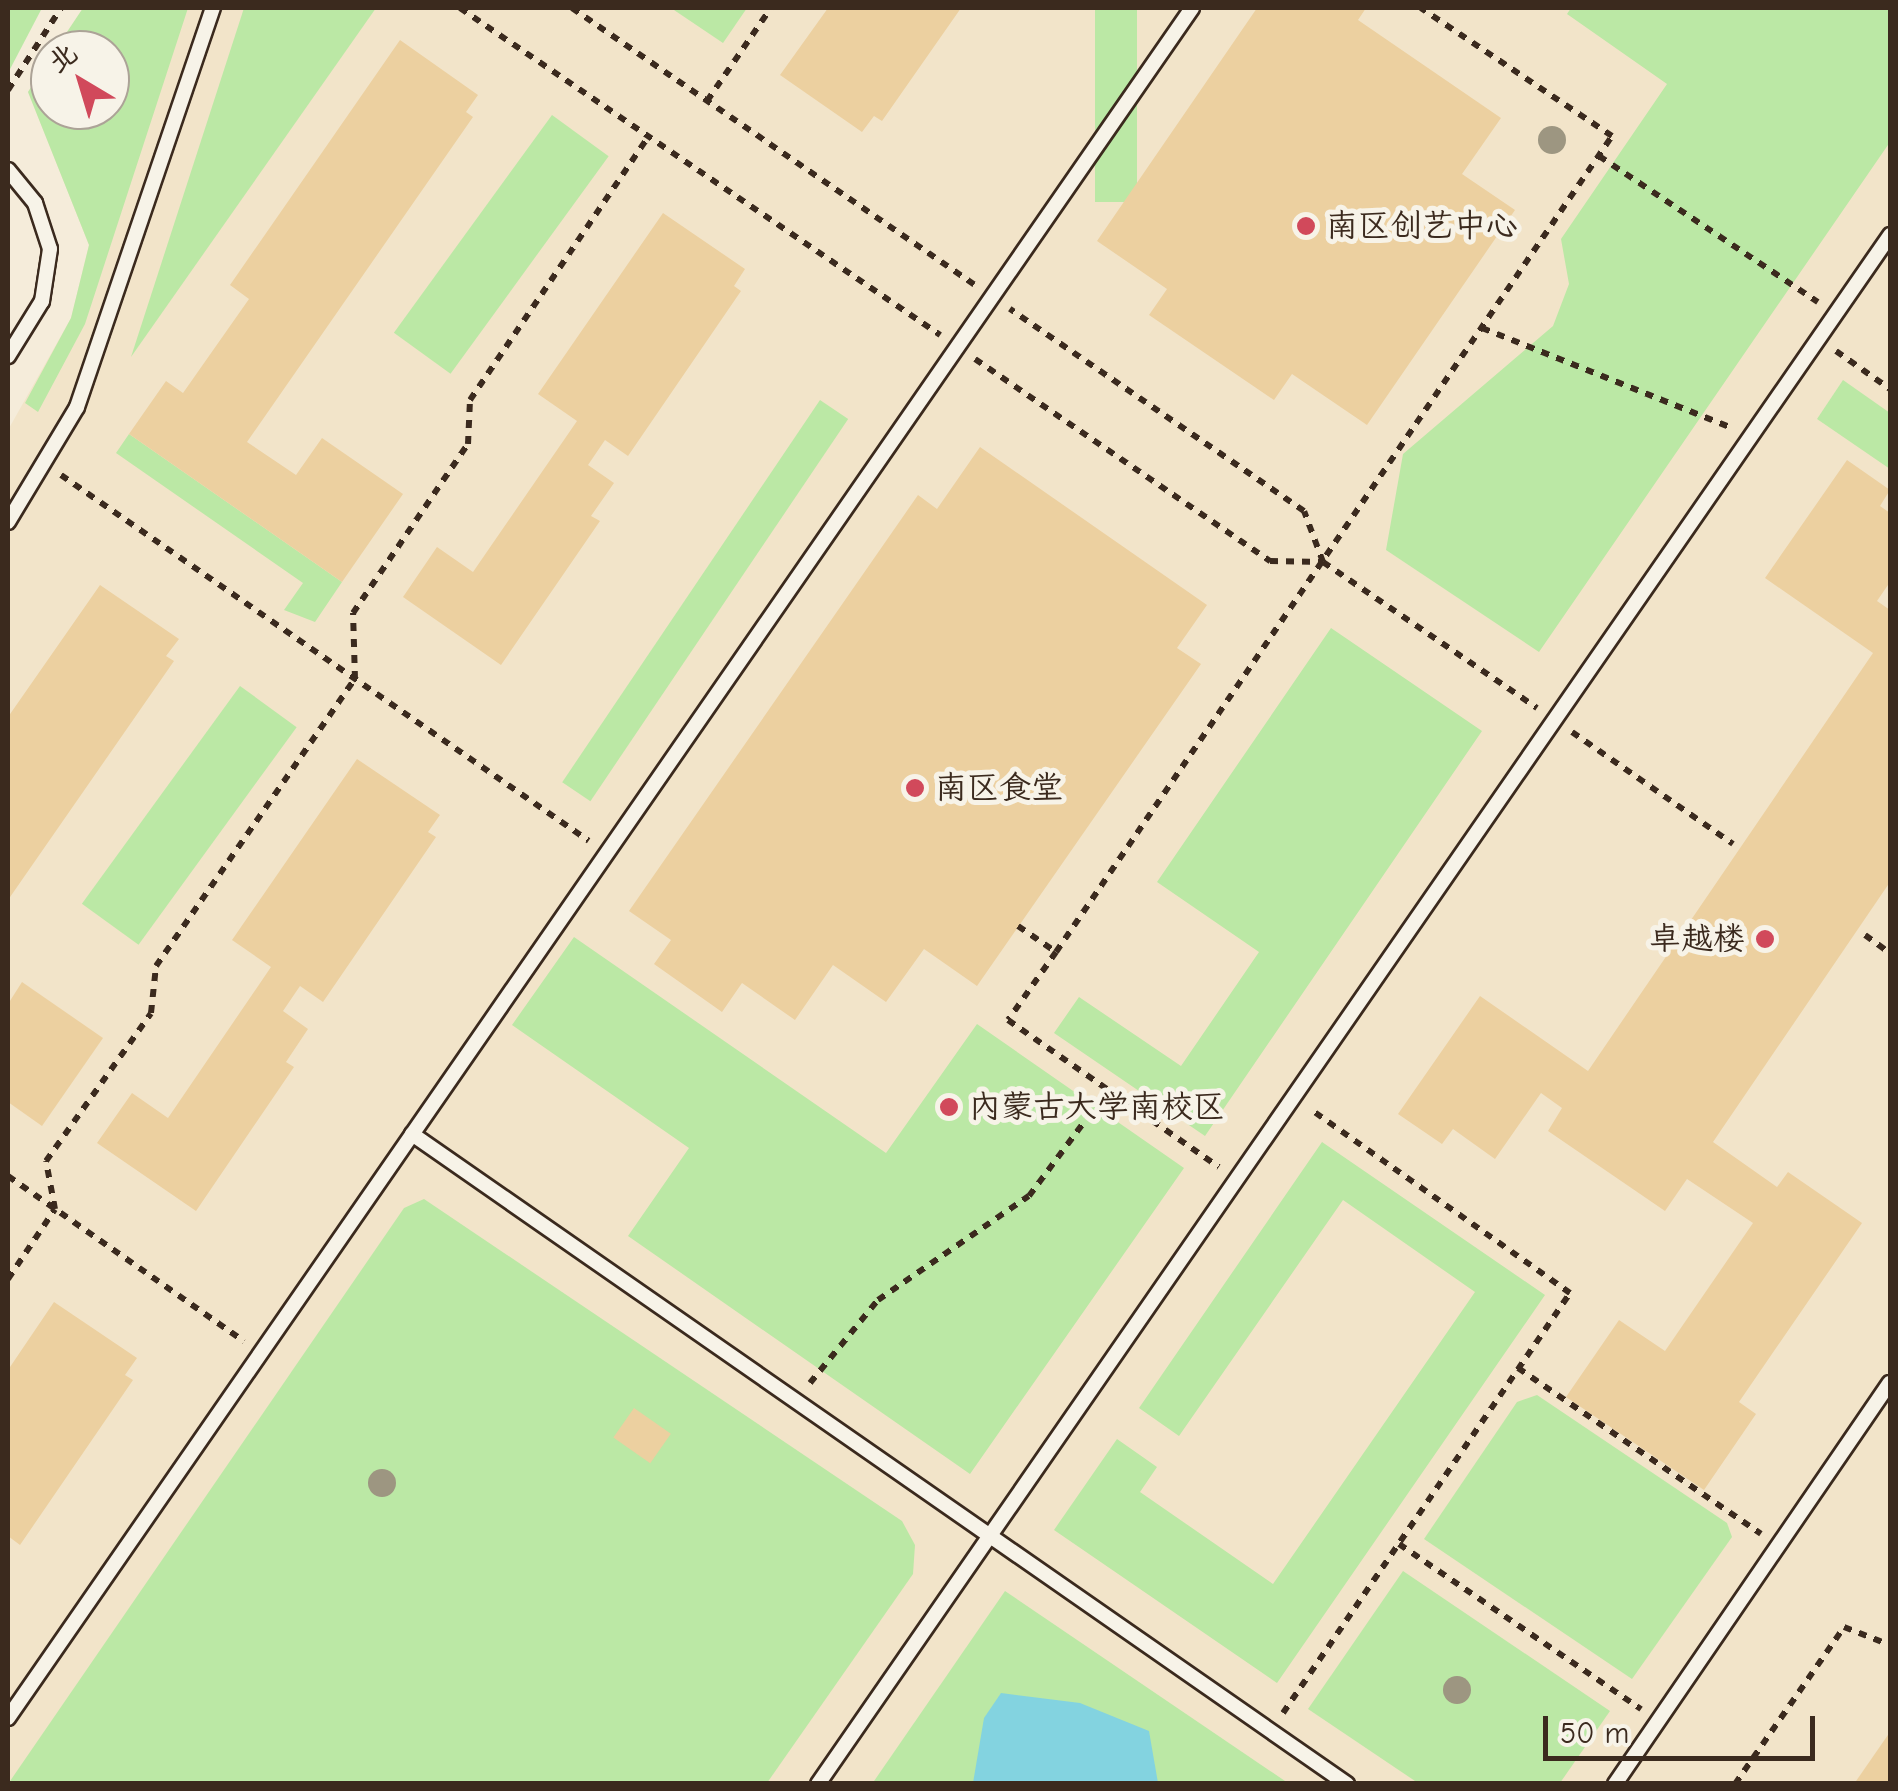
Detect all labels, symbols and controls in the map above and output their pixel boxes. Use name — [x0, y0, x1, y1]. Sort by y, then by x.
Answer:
north arrow — [30, 30, 130, 130]
text: 北 — [42, 37, 84, 79]
place label: 南区创艺中心 — [1326, 207, 1518, 245]
marker: 南区创艺中心 — [1295, 215, 1317, 237]
place label: 南区食堂 — [935, 769, 1063, 807]
marker: 南区食堂 — [904, 777, 926, 799]
place label: 卓越楼 — [1649, 920, 1745, 958]
marker: 卓越楼 — [1754, 928, 1776, 950]
place label: 内蒙古大学南校区 — [969, 1088, 1225, 1126]
marker: 内蒙古大学南校区 — [938, 1096, 960, 1118]
scale bar — [1548, 1696, 1820, 1758]
text: 50 m — [1560, 1716, 1629, 1751]

